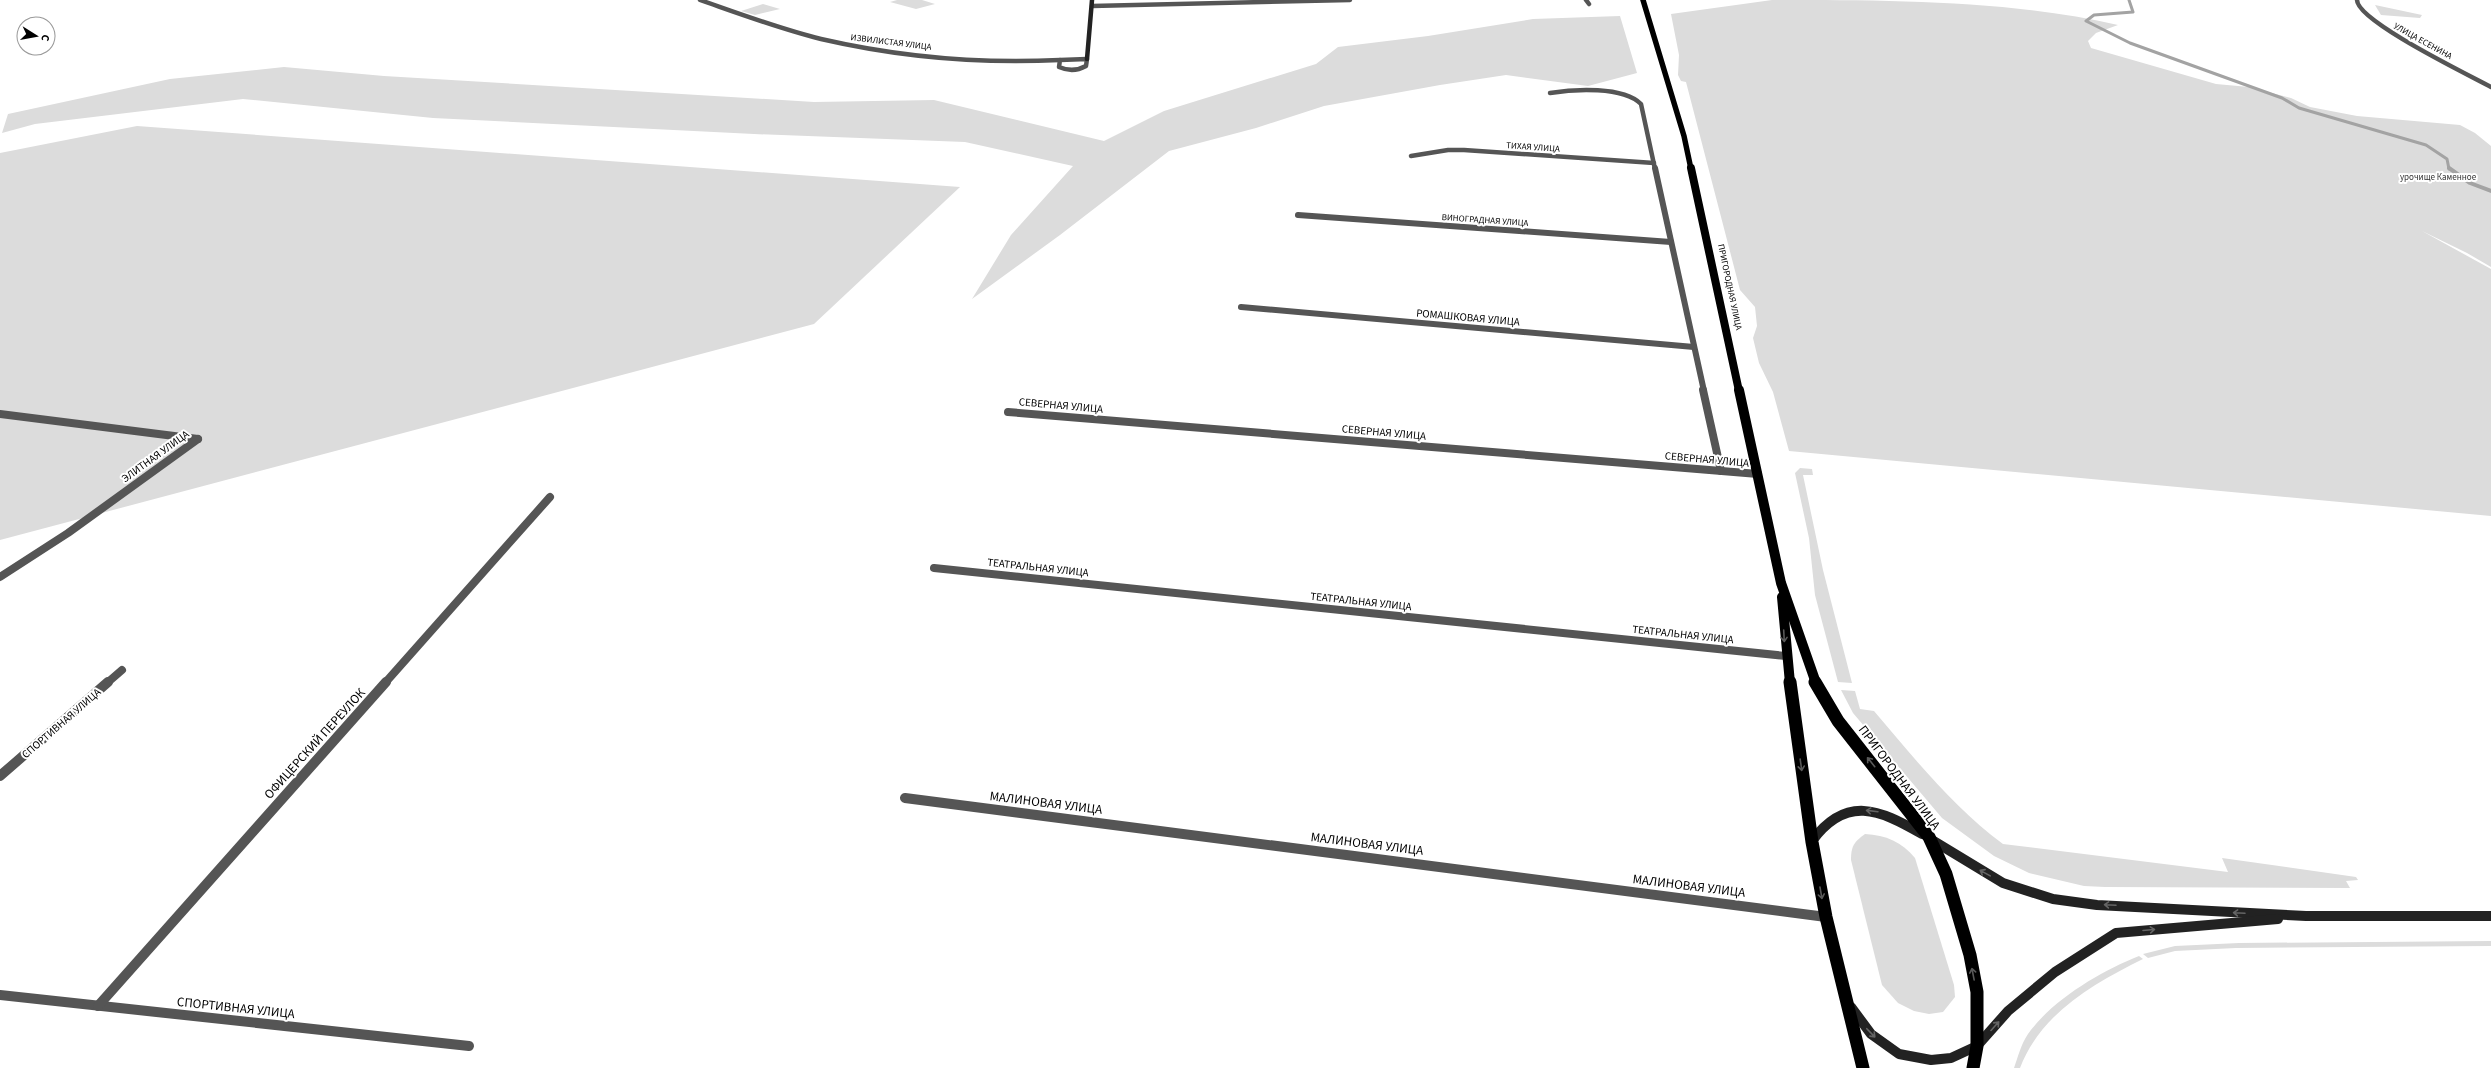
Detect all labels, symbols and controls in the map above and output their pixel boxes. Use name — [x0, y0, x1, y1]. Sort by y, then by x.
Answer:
north arrow — [16, 16, 56, 56]
street label: УЛИЦА ЕСЕНИНА — [2391, 20, 2455, 63]
street label: ИЗВИЛИСТАЯ УЛИЦА — [850, 31, 932, 54]
text: С — [37, 33, 53, 43]
street label: ТИХАЯ УЛИЦА — [1506, 139, 1560, 156]
park label: урочище Каменное — [2400, 171, 2477, 184]
street label: ВИНОГРАДНАЯ УЛИЦА — [1441, 211, 1529, 230]
street label: ПРИГОРОДНАЯ УЛИЦА — [1714, 243, 1745, 331]
street label: РОМАШКОВАЯ УЛИЦА — [1416, 305, 1520, 330]
street label: СЕВЕРНАЯ УЛИЦА — [1018, 394, 1104, 417]
street label: СЕВЕРНАЯ УЛИЦА — [1341, 421, 1427, 444]
street label: ЭЛИТНАЯ УЛИЦА — [118, 427, 192, 486]
street label: СЕВЕРНАЯ УЛИЦА — [1664, 448, 1750, 471]
street label: ТЕАТРАЛЬНАЯ УЛИЦА — [986, 555, 1089, 580]
street label: ТЕАТРАЛЬНАЯ УЛИЦА — [1309, 589, 1412, 614]
street label: ТЕАТРАЛЬНАЯ УЛИЦА — [1631, 622, 1734, 647]
one-way arrow — [1781, 629, 1788, 642]
street label: ОФИЦЕРСКИЙ ПЕРЕУЛОК — [260, 684, 370, 803]
street label: СПОРТИВНАЯ УЛИЦА — [19, 685, 104, 762]
street label: ПРИГОРОДНАЯ УЛИЦА — [1854, 722, 1945, 834]
one-way arrow — [1867, 756, 1876, 767]
one-way arrow — [1797, 758, 1805, 771]
street label: МАЛИНОВАЯ УЛИЦА — [989, 787, 1104, 819]
one-way arrow — [1866, 807, 1879, 815]
street label: МАЛИНОВАЯ УЛИЦА — [1310, 828, 1425, 860]
one-way arrow — [1979, 868, 1991, 876]
street label: МАЛИНОВАЯ УЛИЦА — [1632, 870, 1747, 902]
one-way arrow — [1817, 886, 1825, 899]
one-way arrow — [2104, 902, 2117, 909]
one-way arrow — [2233, 909, 2246, 916]
one-way arrow — [2142, 927, 2155, 934]
one-way arrow — [1969, 968, 1977, 981]
street label: СПОРТИВНАЯ УЛИЦА — [176, 993, 297, 1023]
one-way arrow — [1990, 1021, 2000, 1031]
one-way arrow — [1866, 1028, 1875, 1038]

